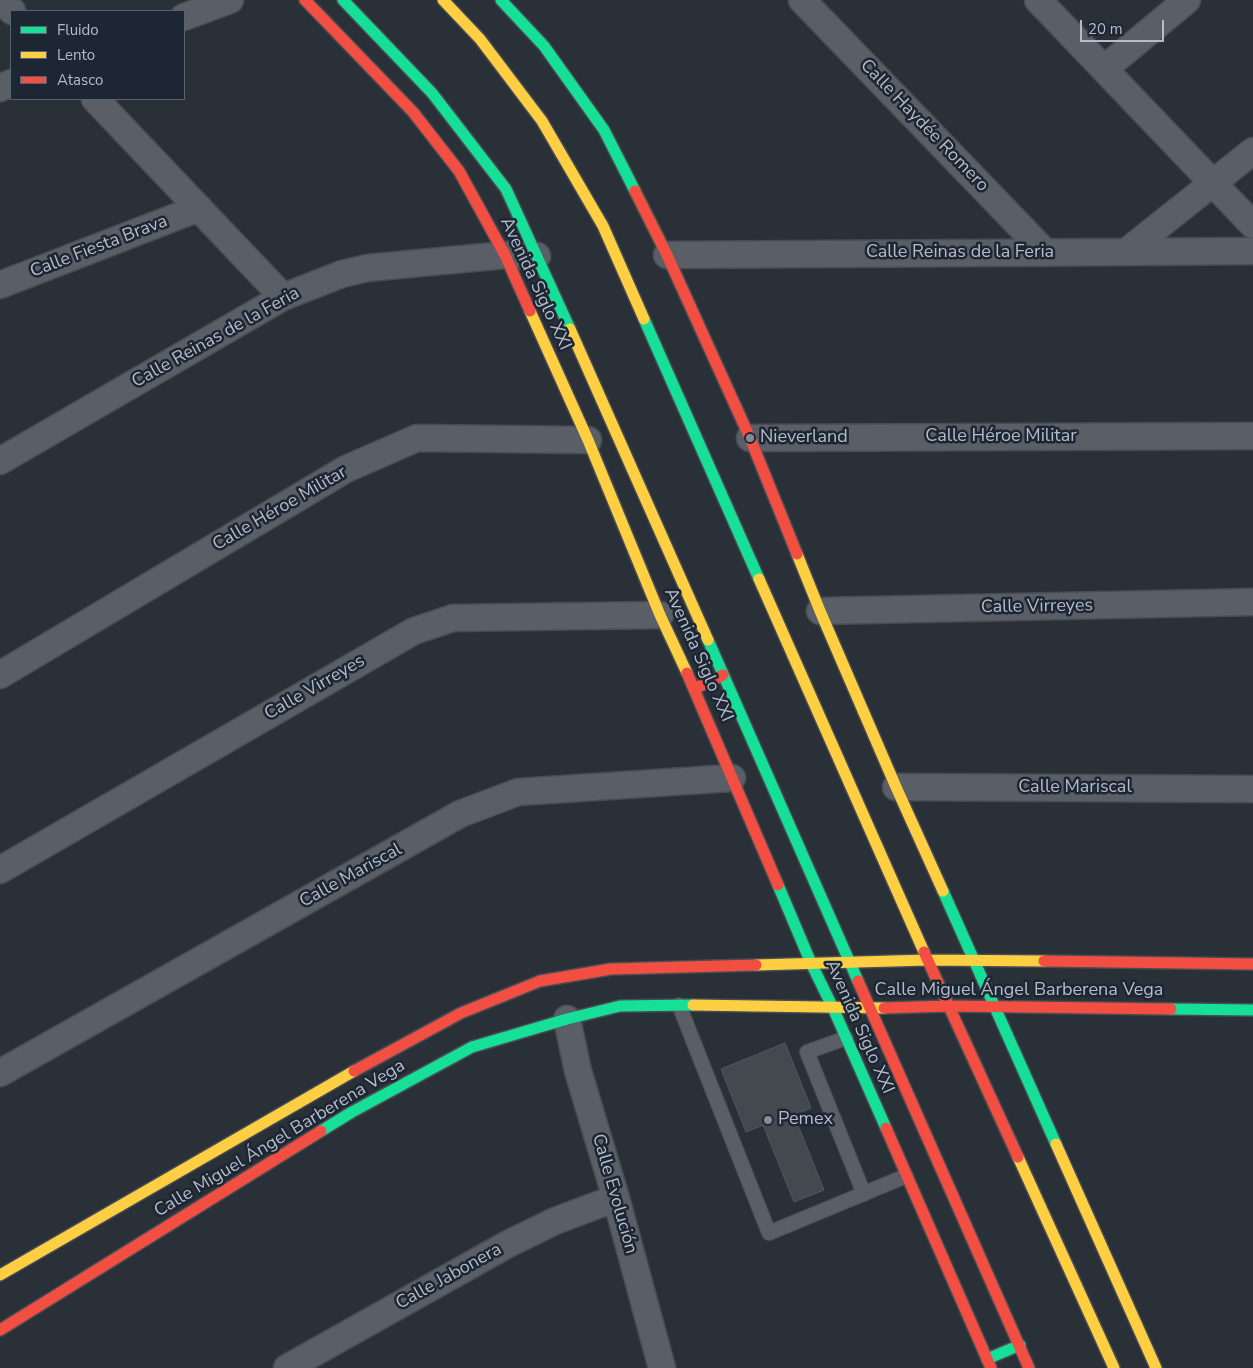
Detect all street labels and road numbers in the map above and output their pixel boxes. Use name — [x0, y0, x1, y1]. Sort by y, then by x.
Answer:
street label: Calle Haydée Romero — [855, 55, 993, 197]
street label: Calle Fiesta Brava — [27, 211, 171, 283]
street label: Avenida Siglo XXI — [495, 214, 575, 354]
street label: Calle Reinas de la Feria — [866, 242, 1054, 264]
street label: Calle Reinas de la Feria — [128, 283, 304, 393]
street label: Calle Héroe Militar — [925, 426, 1077, 448]
street label: Calle Héroe Militar — [209, 462, 351, 556]
street label: Avenida Siglo XXI — [659, 585, 737, 725]
street label: Calle Virreyes — [981, 595, 1093, 619]
street label: Calle Virreyes — [261, 651, 369, 725]
street label: Calle Mariscal — [1018, 777, 1132, 799]
street label: Calle Mariscal — [296, 839, 406, 913]
street label: Avenida Siglo XXI — [820, 957, 898, 1097]
street label: Calle Miguel Ángel Barberena Vega — [875, 980, 1163, 1002]
street label: Calle Miguel Ángel Barberena Vega — [151, 1055, 409, 1223]
street label: Calle Evolución — [587, 1132, 641, 1256]
street label: Calle Jabonera — [392, 1239, 506, 1315]

